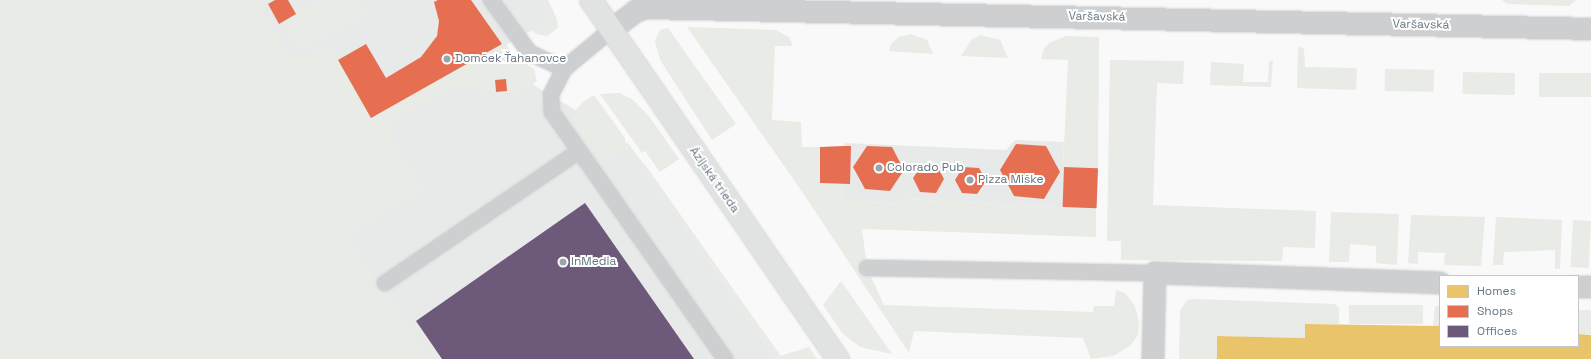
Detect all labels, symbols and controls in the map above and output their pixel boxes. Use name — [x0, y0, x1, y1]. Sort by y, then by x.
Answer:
street label: Varšavská — [1068, 9, 1126, 25]
street label: Varšavská — [1392, 17, 1450, 33]
place label: Domček Ťahanovce — [455, 52, 567, 66]
marker: Domček Ťahanovce — [442, 54, 452, 64]
street label: Ázijská trieda — [686, 144, 742, 216]
place label: Colorado Pub — [887, 161, 964, 175]
marker: Colorado Pub — [874, 163, 884, 173]
place label: Pizza Miške — [978, 173, 1043, 187]
marker: Pizza Miške — [965, 175, 975, 185]
place label: InMedia — [571, 255, 616, 269]
marker: InMedia — [558, 257, 568, 267]
legend — [1439, 275, 1579, 347]
text: Homes — [1477, 283, 1516, 299]
text: Shops — [1477, 303, 1513, 319]
text: Offices — [1477, 323, 1517, 339]

